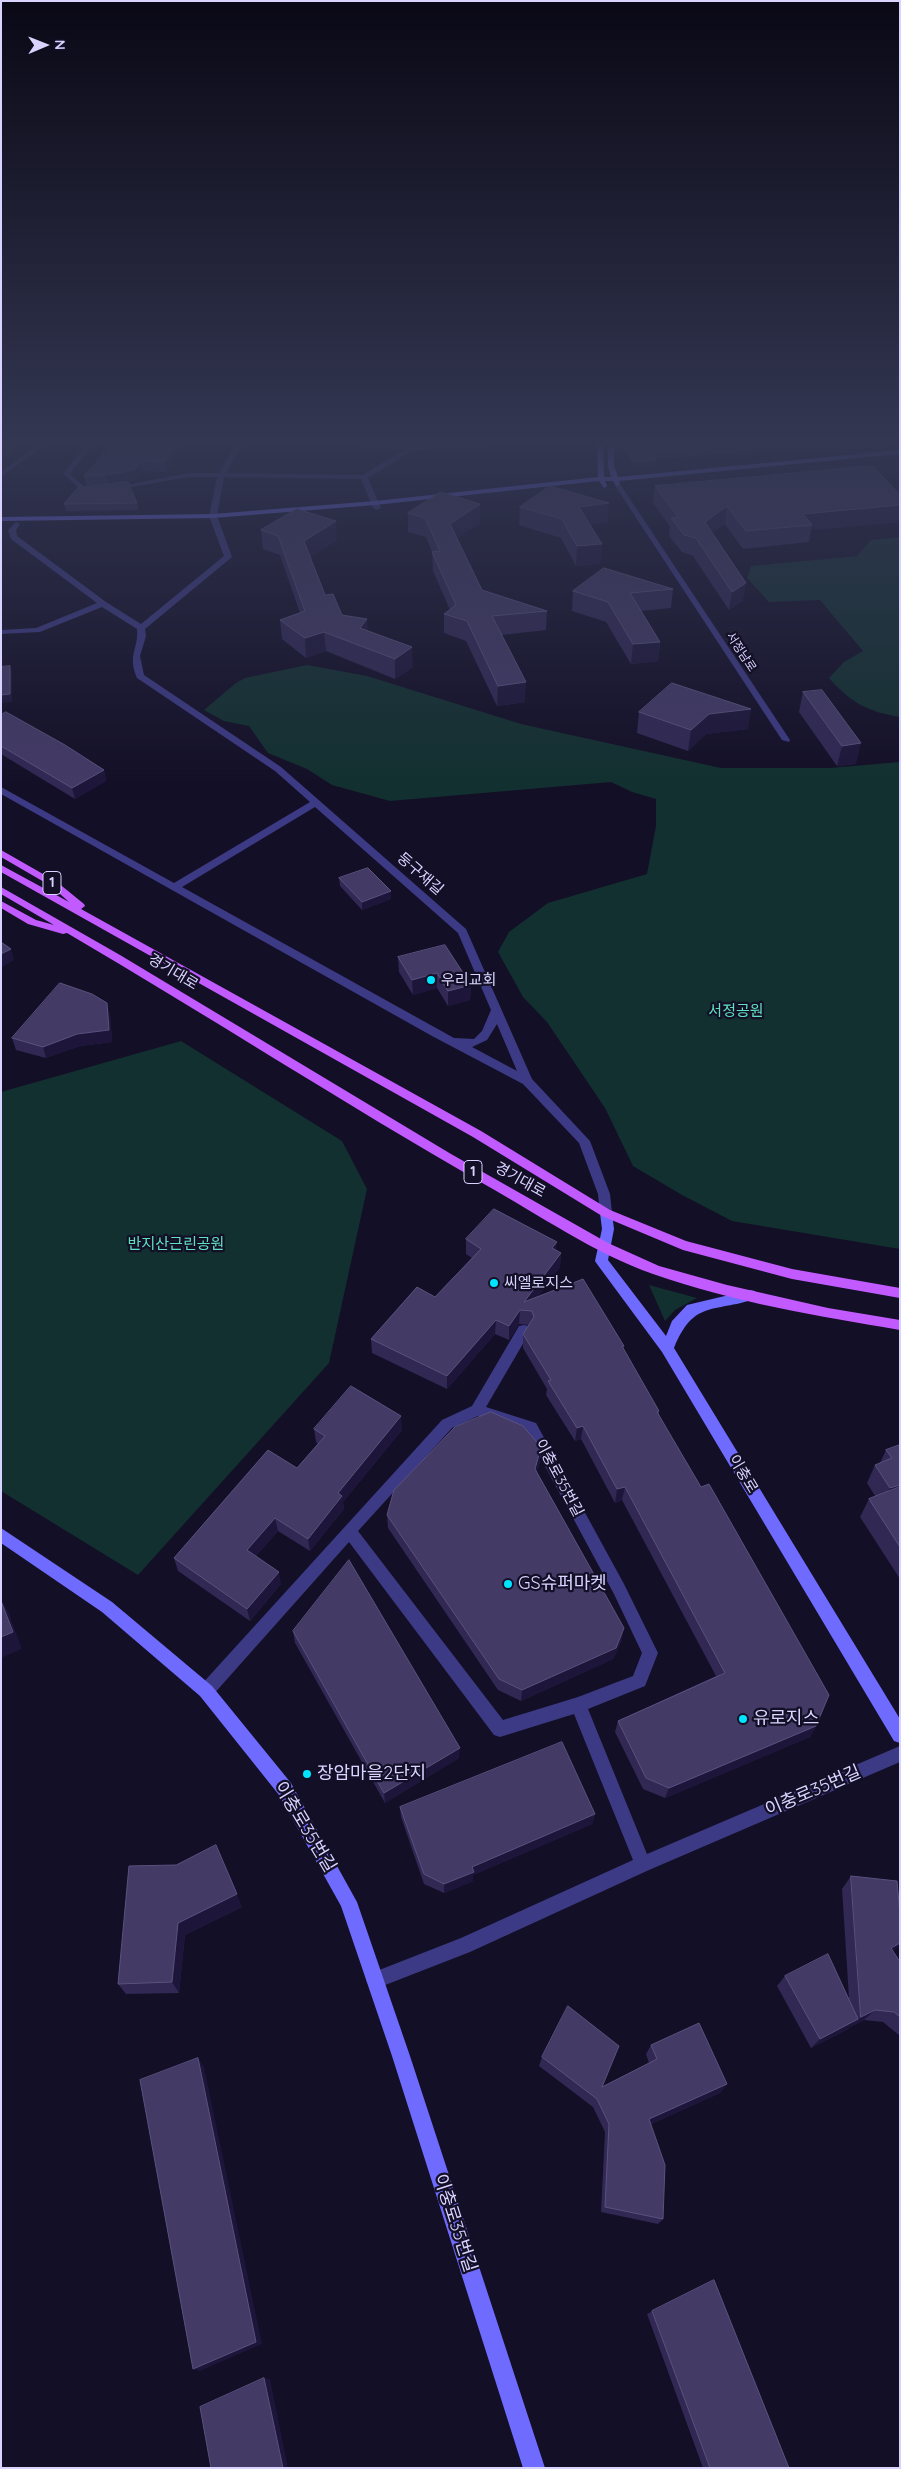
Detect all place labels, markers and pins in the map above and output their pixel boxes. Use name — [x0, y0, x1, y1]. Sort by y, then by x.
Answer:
place label: 우리교회 — [441, 971, 496, 989]
marker: 우리교회 — [425, 974, 437, 986]
place label: 씨엘로지스 — [504, 1274, 573, 1292]
marker: 씨엘로지스 — [488, 1277, 500, 1289]
place label: GS슈퍼마켓 — [518, 1573, 607, 1595]
marker: GS슈퍼마켓 — [502, 1578, 514, 1590]
place label: 유로지스 — [753, 1708, 819, 1730]
marker: 유로지스 — [737, 1713, 749, 1725]
place label: 장암마을2단지 — [317, 1763, 426, 1785]
marker: 장암마을2단지 — [301, 1768, 313, 1780]

